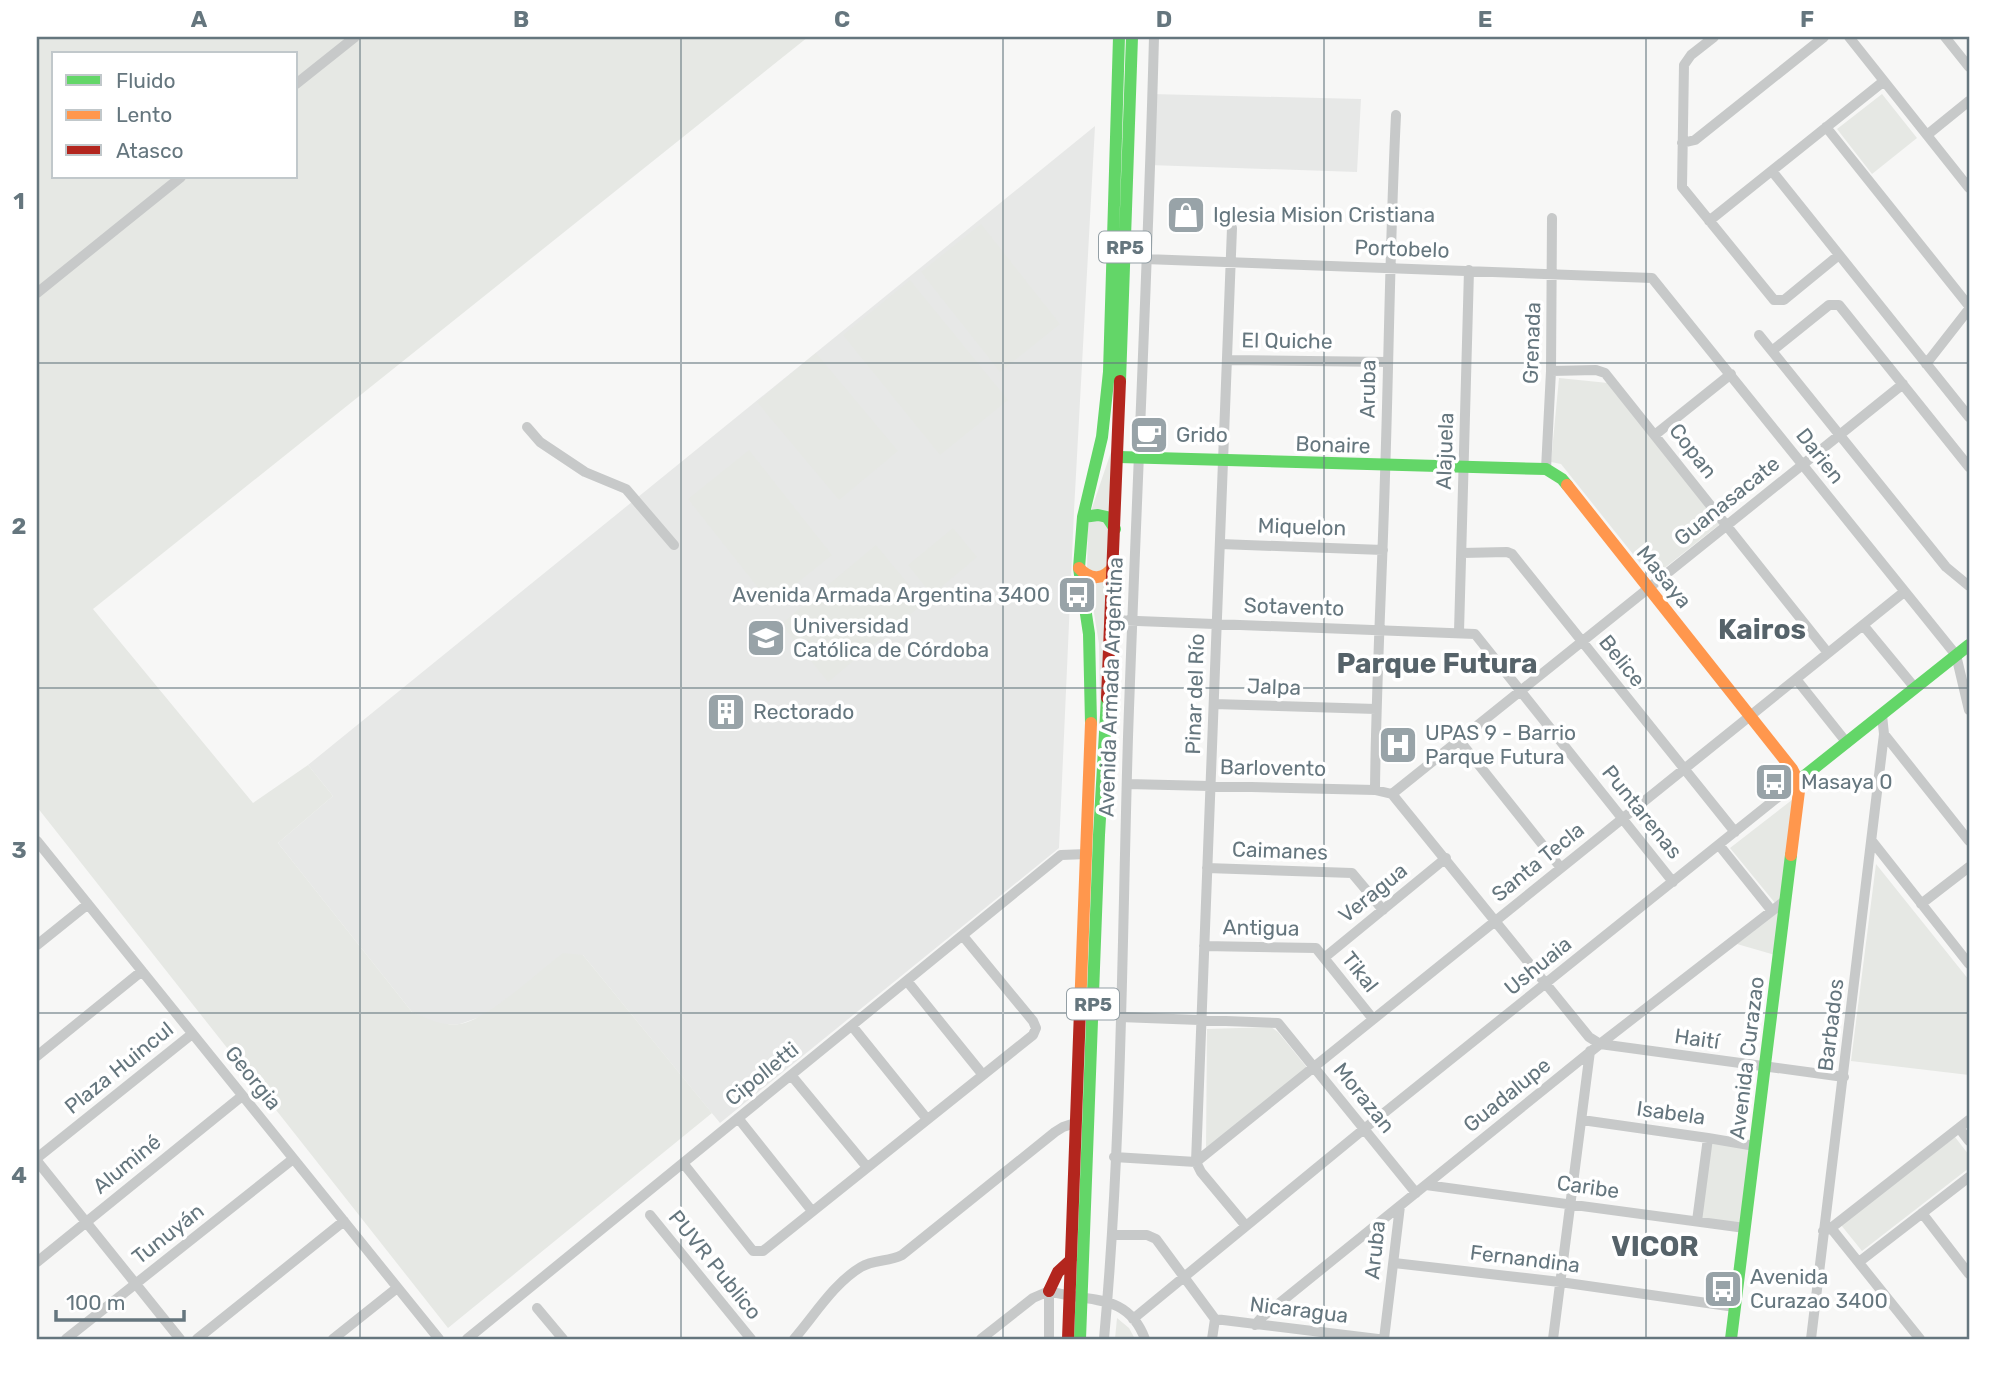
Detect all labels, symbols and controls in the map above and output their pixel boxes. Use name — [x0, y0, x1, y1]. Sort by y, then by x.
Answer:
text: A — [191, 5, 208, 33]
text: B — [513, 5, 529, 33]
text: C — [834, 5, 850, 33]
text: D — [1156, 5, 1172, 33]
text: E — [1478, 5, 1492, 33]
text: F — [1800, 5, 1814, 33]
legend — [52, 52, 298, 178]
text: Fluido — [116, 68, 176, 93]
text: Lento — [116, 102, 172, 127]
text: Atasco — [116, 138, 184, 163]
text: 1 — [13, 187, 25, 215]
shop icon: Iglesia Mision Cristiana — [1165, 194, 1207, 236]
place label: Iglesia Mision Cristiana — [1213, 202, 1435, 227]
road number: RP5 — [1099, 232, 1151, 262]
street label: Portobelo — [1354, 234, 1450, 263]
street label: Grenada — [1518, 301, 1545, 385]
street label: El Quiche — [1241, 327, 1333, 354]
street label: Aruba — [1354, 359, 1381, 419]
street label: Alajuela — [1431, 412, 1458, 490]
cafe icon: Grido — [1128, 414, 1170, 456]
street label: Copan — [1664, 418, 1723, 483]
place label: Grido — [1176, 422, 1228, 447]
street label: Darien — [1791, 423, 1850, 488]
street label: Bonaire — [1295, 431, 1371, 458]
street label: Guanasacate — [1669, 451, 1784, 551]
text: 2 — [12, 512, 26, 540]
street label: Miquelon — [1257, 512, 1347, 541]
street label: Masaya — [1632, 540, 1697, 613]
street label: Avenida Armada Argentina — [1093, 557, 1128, 817]
bus stop icon: Avenida Armada Argentina 3400 — [1056, 574, 1098, 616]
place label: Avenida Armada Argentina 3400 — [732, 582, 1050, 607]
street label: Sotavento — [1243, 592, 1345, 621]
place label: Universidad Católica de Córdoba — [793, 613, 989, 662]
district label: Kairos — [1718, 613, 1806, 646]
school or university icon: Universidad Católica de Córdoba — [745, 617, 787, 659]
street label: Belice — [1594, 630, 1651, 692]
street label: Pinar del Río — [1180, 633, 1209, 755]
district label: Parque Futura — [1336, 647, 1538, 680]
street label: Jalpa — [1247, 673, 1301, 700]
building icon: Rectorado — [705, 691, 747, 733]
place label: Rectorado — [753, 699, 854, 724]
place label: UPAS 9 - Barrio Parque Futura — [1425, 720, 1576, 769]
hospital icon: UPAS 9 - Barrio Parque Futura — [1377, 724, 1419, 766]
street label: Barlovento — [1220, 754, 1326, 781]
street label: Puntarenas — [1597, 760, 1688, 863]
bus stop icon: Masaya 0 — [1753, 761, 1795, 803]
place label: Masaya 0 — [1801, 769, 1893, 794]
street label: Santa Tecla — [1486, 817, 1589, 907]
text: 3 — [11, 836, 27, 864]
street label: Caimanes — [1232, 836, 1328, 865]
street label: Veragua — [1333, 858, 1412, 928]
street label: Antigua — [1222, 914, 1300, 941]
street label: Ushuaia — [1499, 931, 1576, 1000]
street label: Tikal — [1337, 946, 1384, 997]
street label: Avenida Curazao — [1724, 975, 1769, 1141]
street label: Barbados — [1812, 977, 1849, 1073]
road number: RP5 — [1067, 988, 1119, 1020]
street label: Plaza Huincul — [59, 1016, 178, 1119]
street label: Haití — [1673, 1023, 1722, 1054]
street label: Cipolletti — [720, 1037, 803, 1111]
street label: Georgia — [220, 1041, 287, 1115]
street label: Guadalupe — [1458, 1052, 1555, 1137]
street label: Morazan — [1329, 1058, 1400, 1138]
street label: Isabela — [1635, 1095, 1707, 1130]
street label: Aluminé — [88, 1129, 166, 1199]
text: 4 — [11, 1161, 27, 1189]
street label: Caribe — [1555, 1170, 1621, 1203]
street label: Tunuyán — [127, 1198, 208, 1269]
street label: PUVR Publico — [664, 1205, 767, 1324]
street label: Aruba — [1359, 1219, 1390, 1280]
district label: VICOR — [1611, 1230, 1699, 1263]
street label: Fernandina — [1469, 1239, 1582, 1278]
place label: Avenida Curazao 3400 — [1750, 1264, 1888, 1313]
bus stop icon: Avenida Curazao 3400 — [1702, 1268, 1744, 1310]
scale bar — [56, 1278, 184, 1322]
text: 100 m — [66, 1290, 125, 1315]
street label: Nicaragua — [1248, 1291, 1350, 1328]

